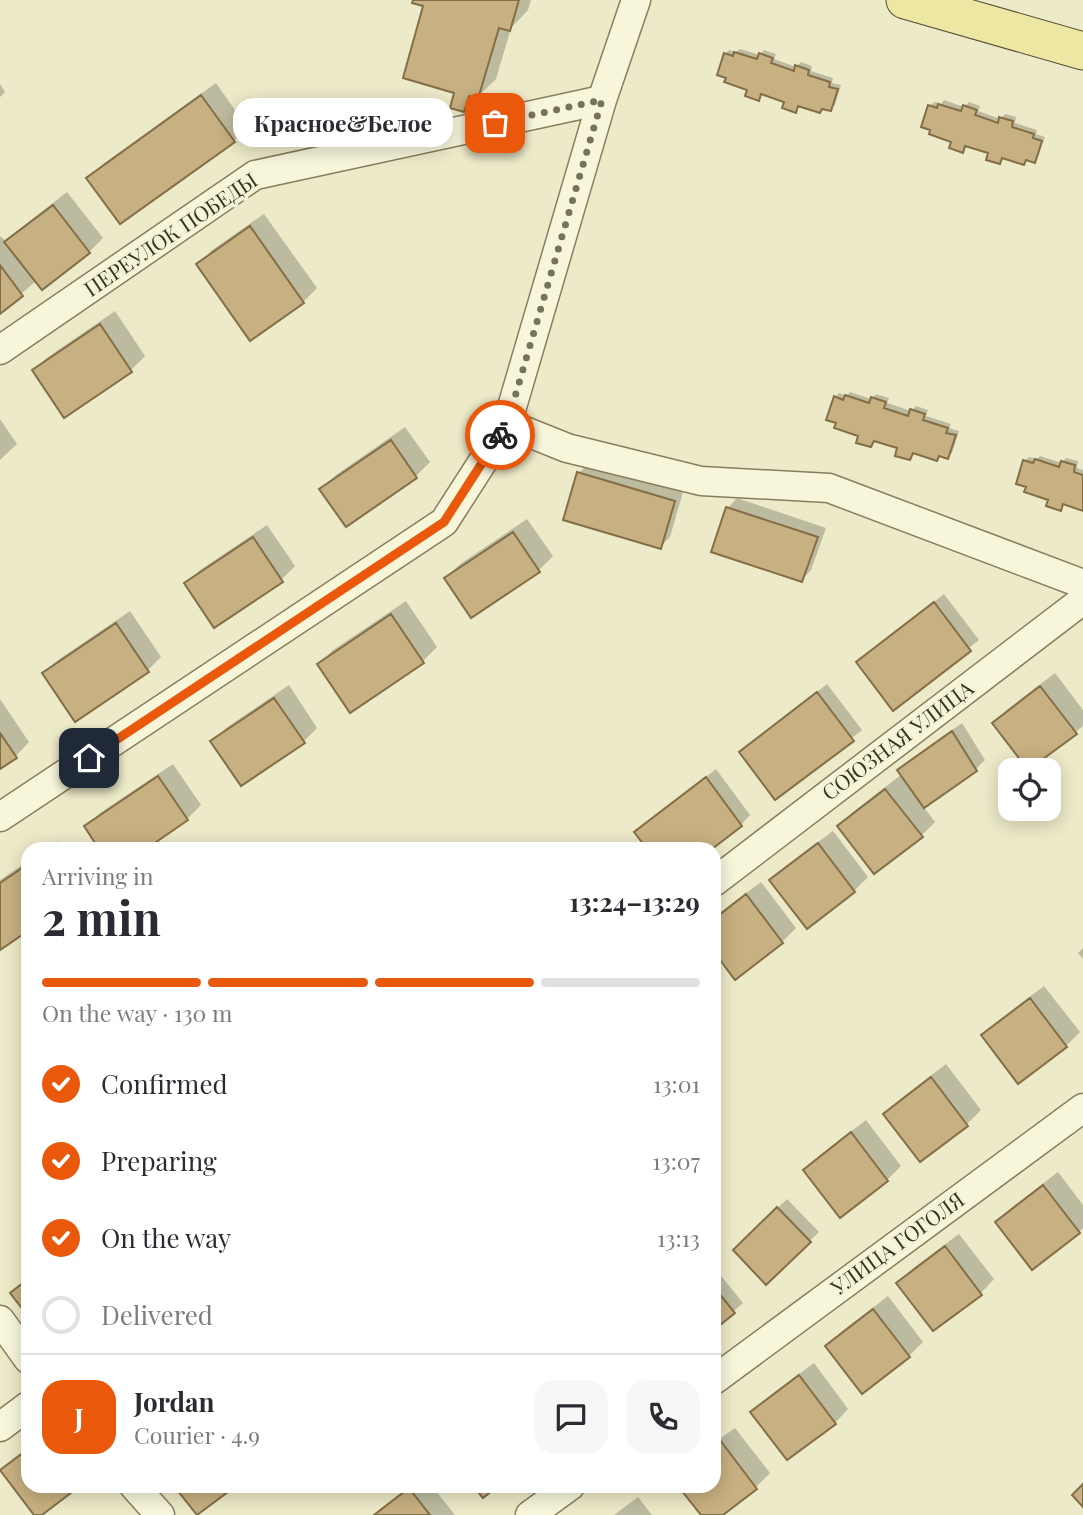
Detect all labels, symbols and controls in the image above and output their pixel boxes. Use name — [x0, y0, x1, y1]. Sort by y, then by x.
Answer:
pin — [465, 93, 525, 153]
callout: Красное&Белое — [232, 99, 453, 148]
icon: bag — [476, 104, 514, 142]
text: Красное&Белое — [254, 107, 432, 138]
street label: ПЕРЕУЛОК ПОБЕДЫ — [78, 165, 262, 302]
courier — [465, 400, 535, 470]
icon: bike — [481, 416, 519, 454]
street label: СОЮЗНАЯ УЛИЦА — [815, 673, 979, 806]
pin — [59, 728, 119, 788]
icon: home — [70, 739, 108, 777]
map controls — [998, 758, 1061, 821]
button: locate — [998, 758, 1061, 821]
text: Arriving in — [42, 860, 154, 891]
text: 13:24–13:29 — [569, 884, 700, 919]
text: 2 min — [42, 886, 161, 948]
text: On the way · 130 m — [42, 997, 233, 1028]
icon: check — [42, 1065, 80, 1103]
text: Confirmed — [101, 1066, 228, 1101]
text: 13:01 — [653, 1068, 700, 1099]
icon: check — [42, 1142, 80, 1180]
text: Preparing — [101, 1143, 217, 1178]
text: 13:07 — [652, 1145, 700, 1176]
street label: УЛИЦА ГОГОЛЯ — [824, 1185, 969, 1301]
icon: check — [42, 1219, 80, 1257]
text: On the way — [101, 1220, 231, 1255]
text: 13:13 — [657, 1222, 700, 1253]
text: Delivered — [101, 1297, 213, 1332]
button: chat — [534, 1380, 608, 1454]
button: phone — [626, 1380, 700, 1454]
text: Jordan — [134, 1384, 214, 1419]
text: J — [74, 1400, 84, 1435]
text: Courier · 4.9 — [134, 1419, 260, 1450]

